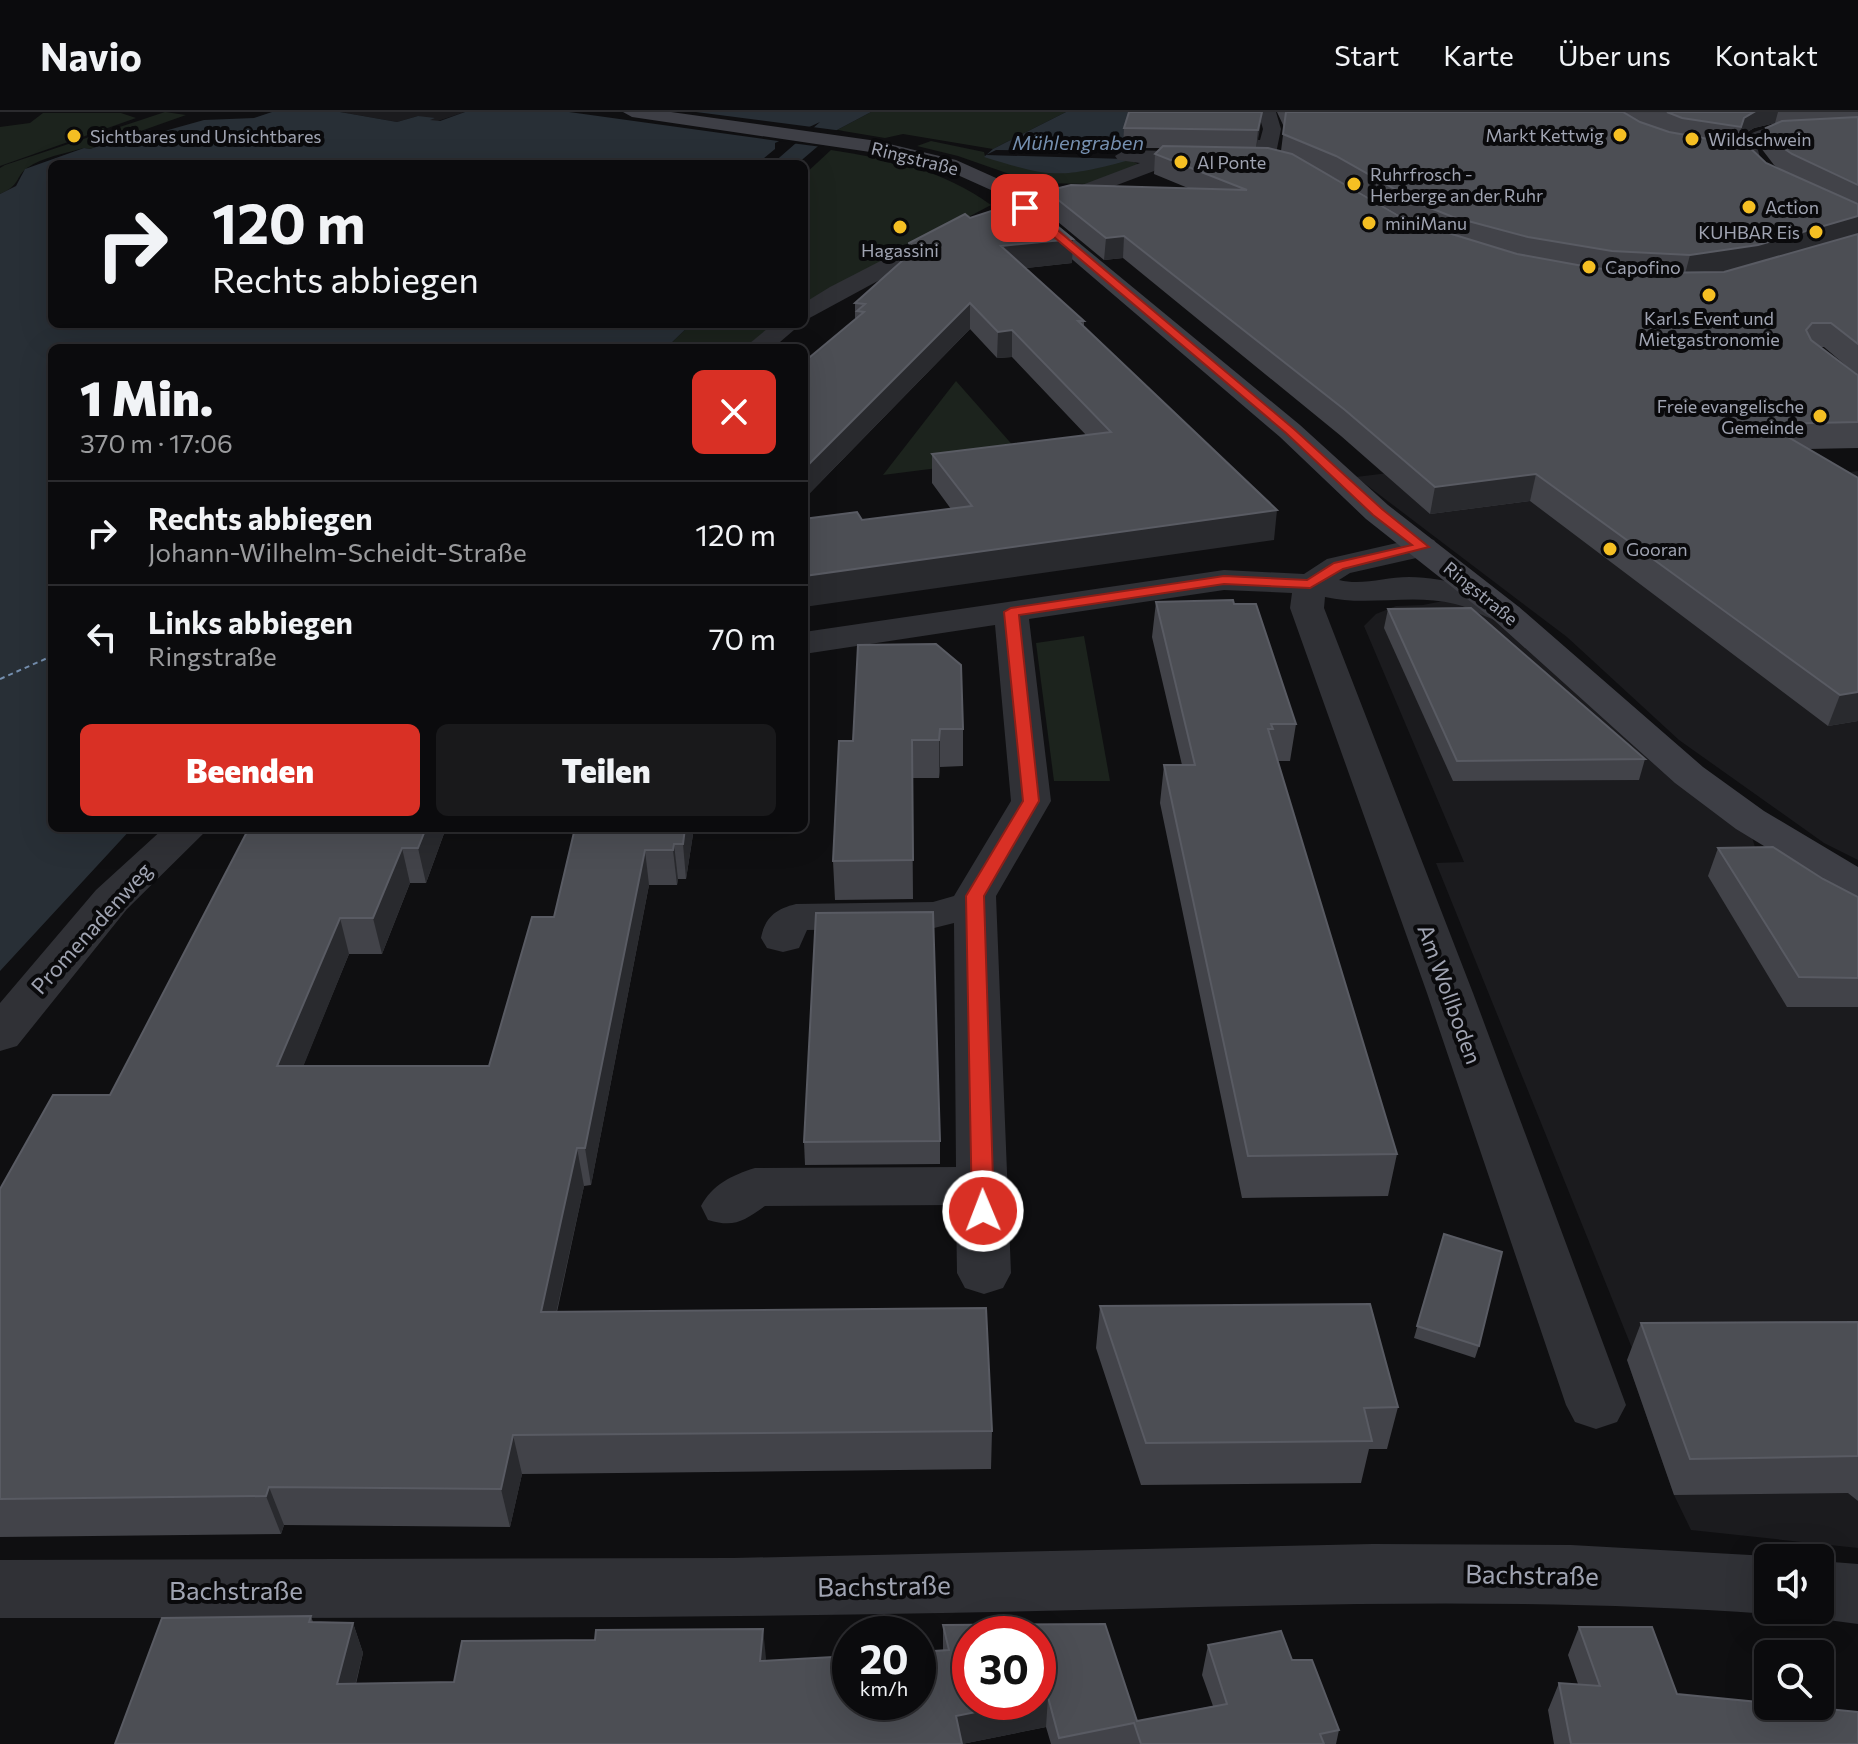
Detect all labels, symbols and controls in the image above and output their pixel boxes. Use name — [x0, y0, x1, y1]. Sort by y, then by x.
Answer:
text: Navio — [40, 32, 142, 79]
text: Start — [1334, 38, 1399, 72]
text: Karte — [1443, 38, 1514, 72]
text: Über uns — [1558, 38, 1671, 72]
text: Kontakt — [1715, 38, 1818, 72]
place label: Markt Kettwig — [1485, 124, 1604, 146]
place label: Sichtbares und Unsichtbares — [90, 125, 322, 147]
marker: Markt Kettwig — [1611, 126, 1629, 144]
marker: Sichtbares und Unsichtbares — [65, 127, 83, 145]
place label: Wildschwein — [1708, 128, 1812, 150]
water label: Mühlengraben — [1012, 130, 1144, 154]
marker: Wildschwein — [1683, 130, 1701, 148]
street label: Ringstraße — [869, 137, 961, 179]
place label: Al Ponte — [1197, 151, 1266, 173]
marker: Al Ponte — [1172, 153, 1190, 171]
place label: Ruhrfrosch - Herberge an der Ruhr — [1370, 163, 1543, 206]
pin — [991, 174, 1059, 242]
marker: Ruhrfrosch - Herberge an der Ruhr — [1345, 175, 1363, 193]
icon: arrive — [1003, 186, 1047, 230]
text: 120 m — [212, 187, 366, 256]
icon: right — [80, 192, 184, 296]
place label: Action — [1765, 196, 1819, 218]
marker: Action — [1740, 198, 1758, 216]
place label: miniManu — [1385, 212, 1467, 234]
marker: miniManu — [1360, 214, 1378, 232]
marker: Hagassini — [891, 218, 909, 236]
place label: KUHBAR Eis — [1698, 221, 1800, 243]
marker: KUHBAR Eis — [1807, 223, 1825, 241]
place label: Hagassini — [861, 239, 939, 261]
text: Rechts abbiegen — [212, 256, 479, 300]
place label: Capofino — [1605, 256, 1681, 278]
marker: Capofino — [1580, 258, 1598, 276]
marker: Karl.s Event und Mietgastronomie — [1700, 286, 1718, 304]
place label: Karl.s Event und Mietgastronomie — [1638, 307, 1780, 350]
text: 1 Min. — [80, 367, 213, 426]
button: close — [692, 370, 776, 454]
place label: Freie evangelische Gemeinde — [1657, 395, 1804, 438]
marker: Freie evangelische Gemeinde — [1811, 407, 1829, 425]
text: 370 m · 17:06 — [80, 427, 233, 458]
text: Rechts abbiegen — [148, 499, 373, 536]
icon: right — [80, 511, 124, 555]
text: 120 m — [695, 515, 776, 552]
text: Johann-Wilhelm-Scheidt-Straße — [148, 536, 527, 567]
place label: Gooran — [1626, 538, 1687, 560]
marker: Gooran — [1601, 540, 1619, 558]
street label: Ringstraße — [1439, 556, 1523, 630]
text: Links abbiegen — [148, 603, 353, 640]
icon: left — [80, 615, 124, 659]
text: 70 m — [709, 619, 776, 656]
text: Ringstraße — [148, 640, 277, 671]
button: Beenden — [80, 724, 420, 816]
button: Teilen — [436, 724, 776, 816]
street label: Promenadenweg — [25, 857, 157, 999]
street label: Am Wollboden — [1412, 920, 1488, 1068]
position arrow — [941, 1169, 1025, 1253]
map controls — [1754, 1544, 1834, 1720]
button: sound — [1754, 1544, 1834, 1624]
street label: Bachstraße — [1465, 1557, 1599, 1591]
street label: Bachstraße — [817, 1568, 951, 1602]
street label: Bachstraße — [169, 1574, 303, 1605]
speed limit sign: 30 — [952, 1616, 1056, 1720]
text: 20 — [859, 1633, 909, 1682]
button: search — [1754, 1640, 1834, 1720]
text: km/h — [860, 1676, 908, 1700]

